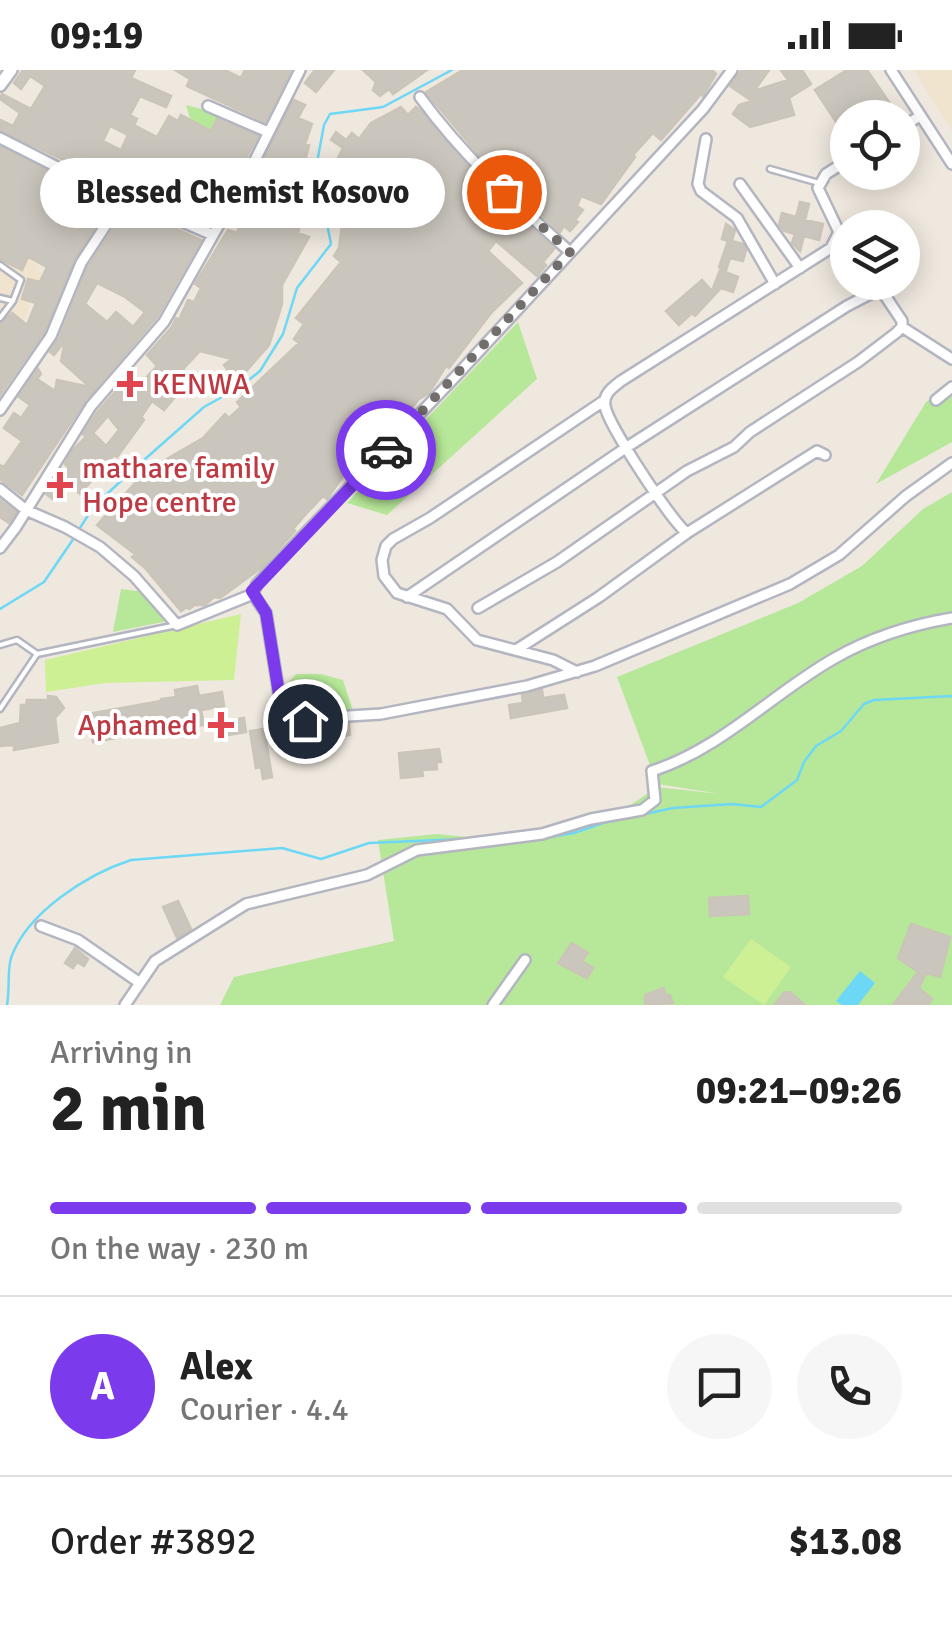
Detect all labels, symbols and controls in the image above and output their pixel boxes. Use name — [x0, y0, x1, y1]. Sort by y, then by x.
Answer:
text: 09:19 — [50, 12, 143, 59]
map controls — [830, 100, 920, 300]
button: locate — [830, 100, 920, 190]
pin — [462, 150, 547, 235]
callout: Blessed Chemist Kosovo — [39, 157, 444, 227]
icon: bag — [477, 165, 532, 220]
text: Blessed Chemist Kosovo — [76, 173, 409, 212]
button: layers — [830, 210, 920, 300]
place label: KENWA — [152, 366, 250, 403]
marker: KENWA — [117, 371, 143, 397]
courier — [336, 400, 436, 500]
icon: car — [359, 423, 414, 478]
place label: mathare family Hope centre — [82, 450, 275, 521]
marker: mathare family Hope centre — [47, 472, 73, 498]
pin — [263, 679, 348, 764]
icon: home — [278, 694, 333, 749]
place label: Aphamed — [77, 707, 198, 744]
marker: Aphamed — [208, 712, 234, 738]
text: Arriving in — [50, 1033, 192, 1072]
text: 09:21–09:26 — [696, 1067, 902, 1114]
text: 2 min — [50, 1069, 207, 1149]
text: On the way · 230 m — [50, 1229, 309, 1268]
button: chat — [667, 1334, 772, 1439]
button: phone — [797, 1334, 902, 1439]
text: Alex — [180, 1343, 253, 1390]
text: A — [90, 1363, 115, 1410]
text: Courier · 4.4 — [180, 1390, 349, 1429]
text: Order #3892 — [50, 1518, 257, 1565]
text: $13.08 — [789, 1518, 902, 1565]

